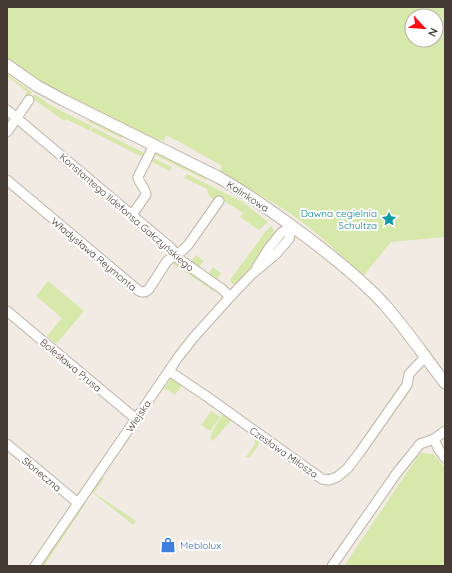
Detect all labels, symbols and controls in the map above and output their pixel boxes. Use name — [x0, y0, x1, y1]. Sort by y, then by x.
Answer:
north arrow — [404, 8, 444, 48]
text: N — [425, 26, 441, 39]
street label: Konstantego Ildefonsa Gałczyńskiego — [57, 150, 197, 274]
street label: Kalinkowa — [224, 178, 271, 215]
place label: Dawna cegielnia Schultza — [301, 207, 377, 232]
place icon: Dawna cegielnia Schultza — [380, 210, 398, 228]
street label: Władysława Reymonta — [48, 215, 139, 294]
street label: Bolesława Prusa — [37, 336, 104, 395]
street label: Wiejska — [123, 398, 154, 435]
street label: Czesława Miłosza — [247, 424, 320, 481]
street label: Słoneczna — [19, 454, 64, 495]
shop icon: Meblolux — [159, 536, 177, 554]
place label: Meblolux — [180, 539, 221, 552]

